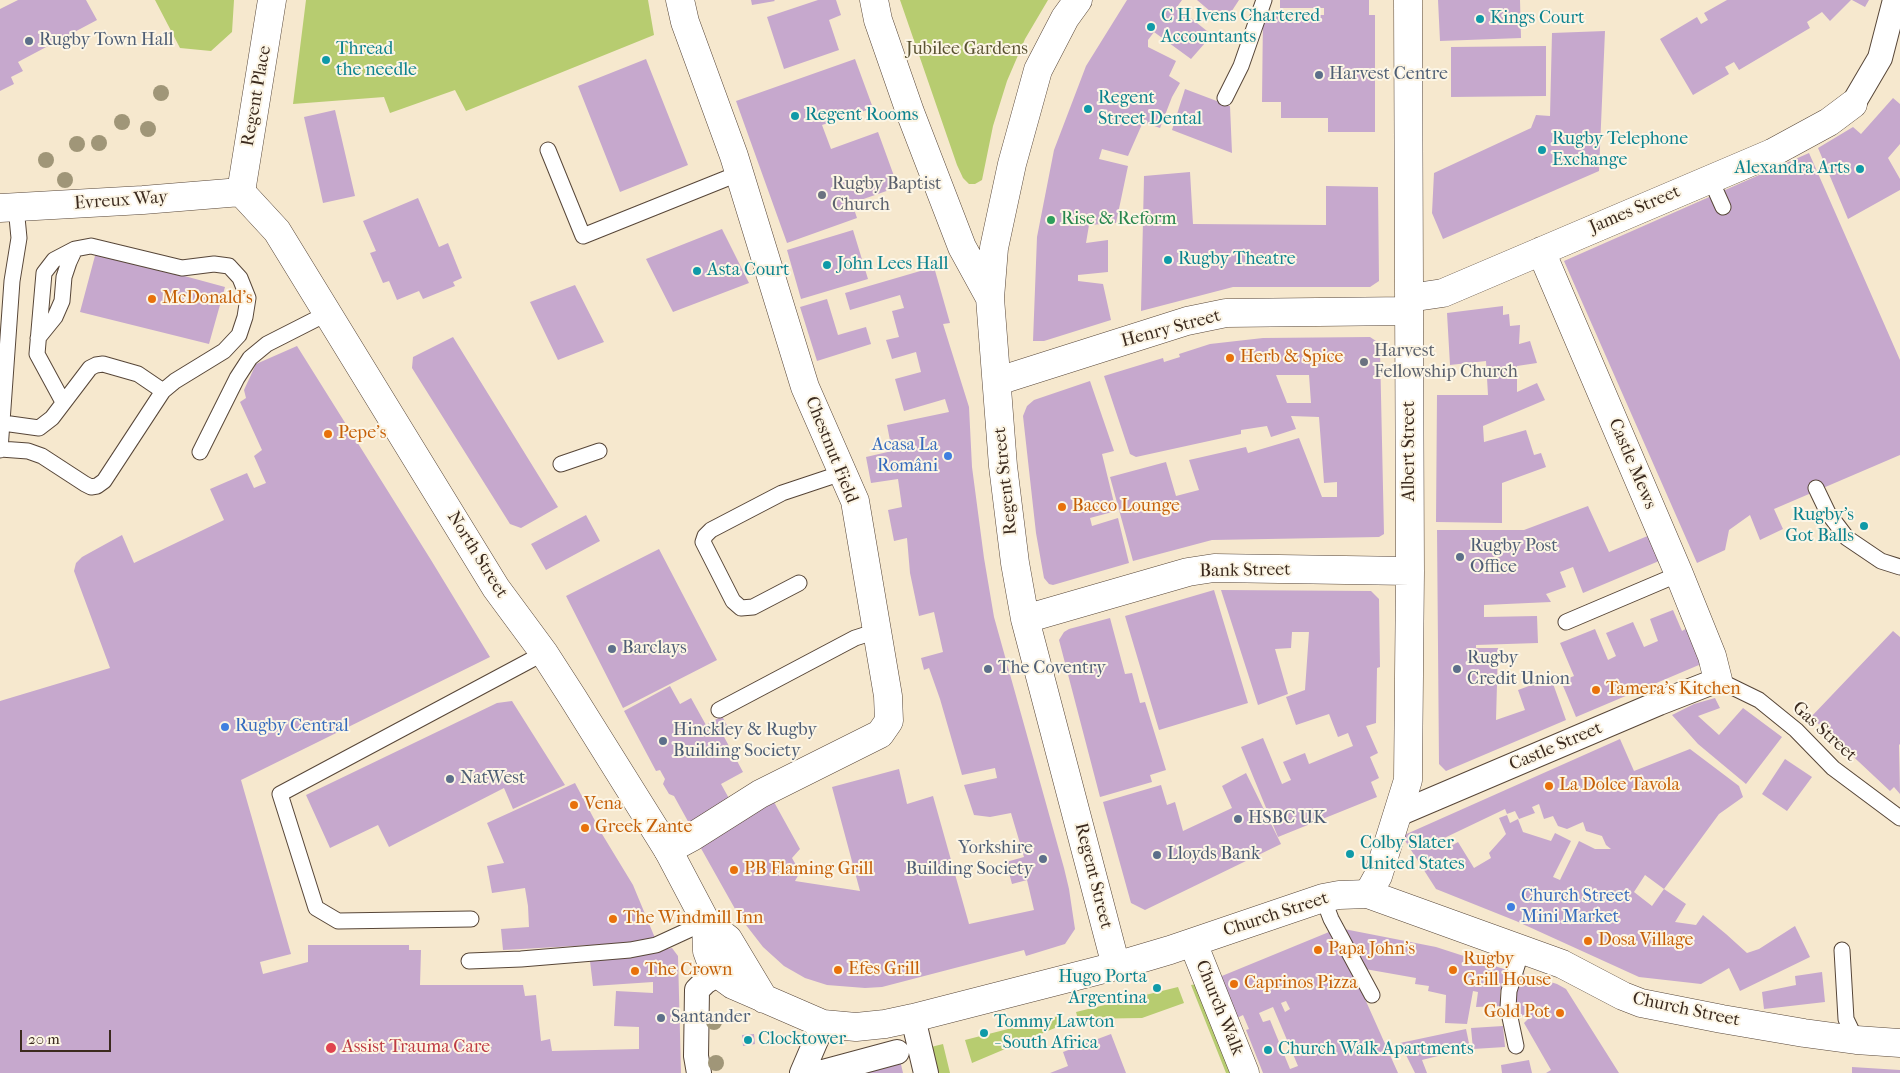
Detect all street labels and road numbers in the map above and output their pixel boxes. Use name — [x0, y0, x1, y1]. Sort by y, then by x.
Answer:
street label: Regent Place — [238, 44, 276, 148]
street label: James Street — [1586, 181, 1684, 239]
street label: Evreux Way — [74, 187, 168, 215]
street label: Henry Street — [1119, 305, 1223, 353]
street label: Chestnut Field — [800, 394, 862, 506]
street label: Albert Street — [1399, 401, 1421, 501]
street label: Castle Mews — [1603, 416, 1661, 512]
street label: Regent Street — [990, 426, 1022, 536]
street label: North Street — [442, 508, 512, 602]
street label: Bank Street — [1199, 559, 1291, 583]
street label: Gas Street — [1787, 698, 1861, 766]
street label: Castle Street — [1506, 718, 1606, 776]
street label: Regent Street — [1069, 821, 1117, 931]
street label: Church Street — [1221, 888, 1331, 942]
street label: Church Walk — [1190, 957, 1248, 1059]
street label: Church Street — [1630, 988, 1742, 1032]

